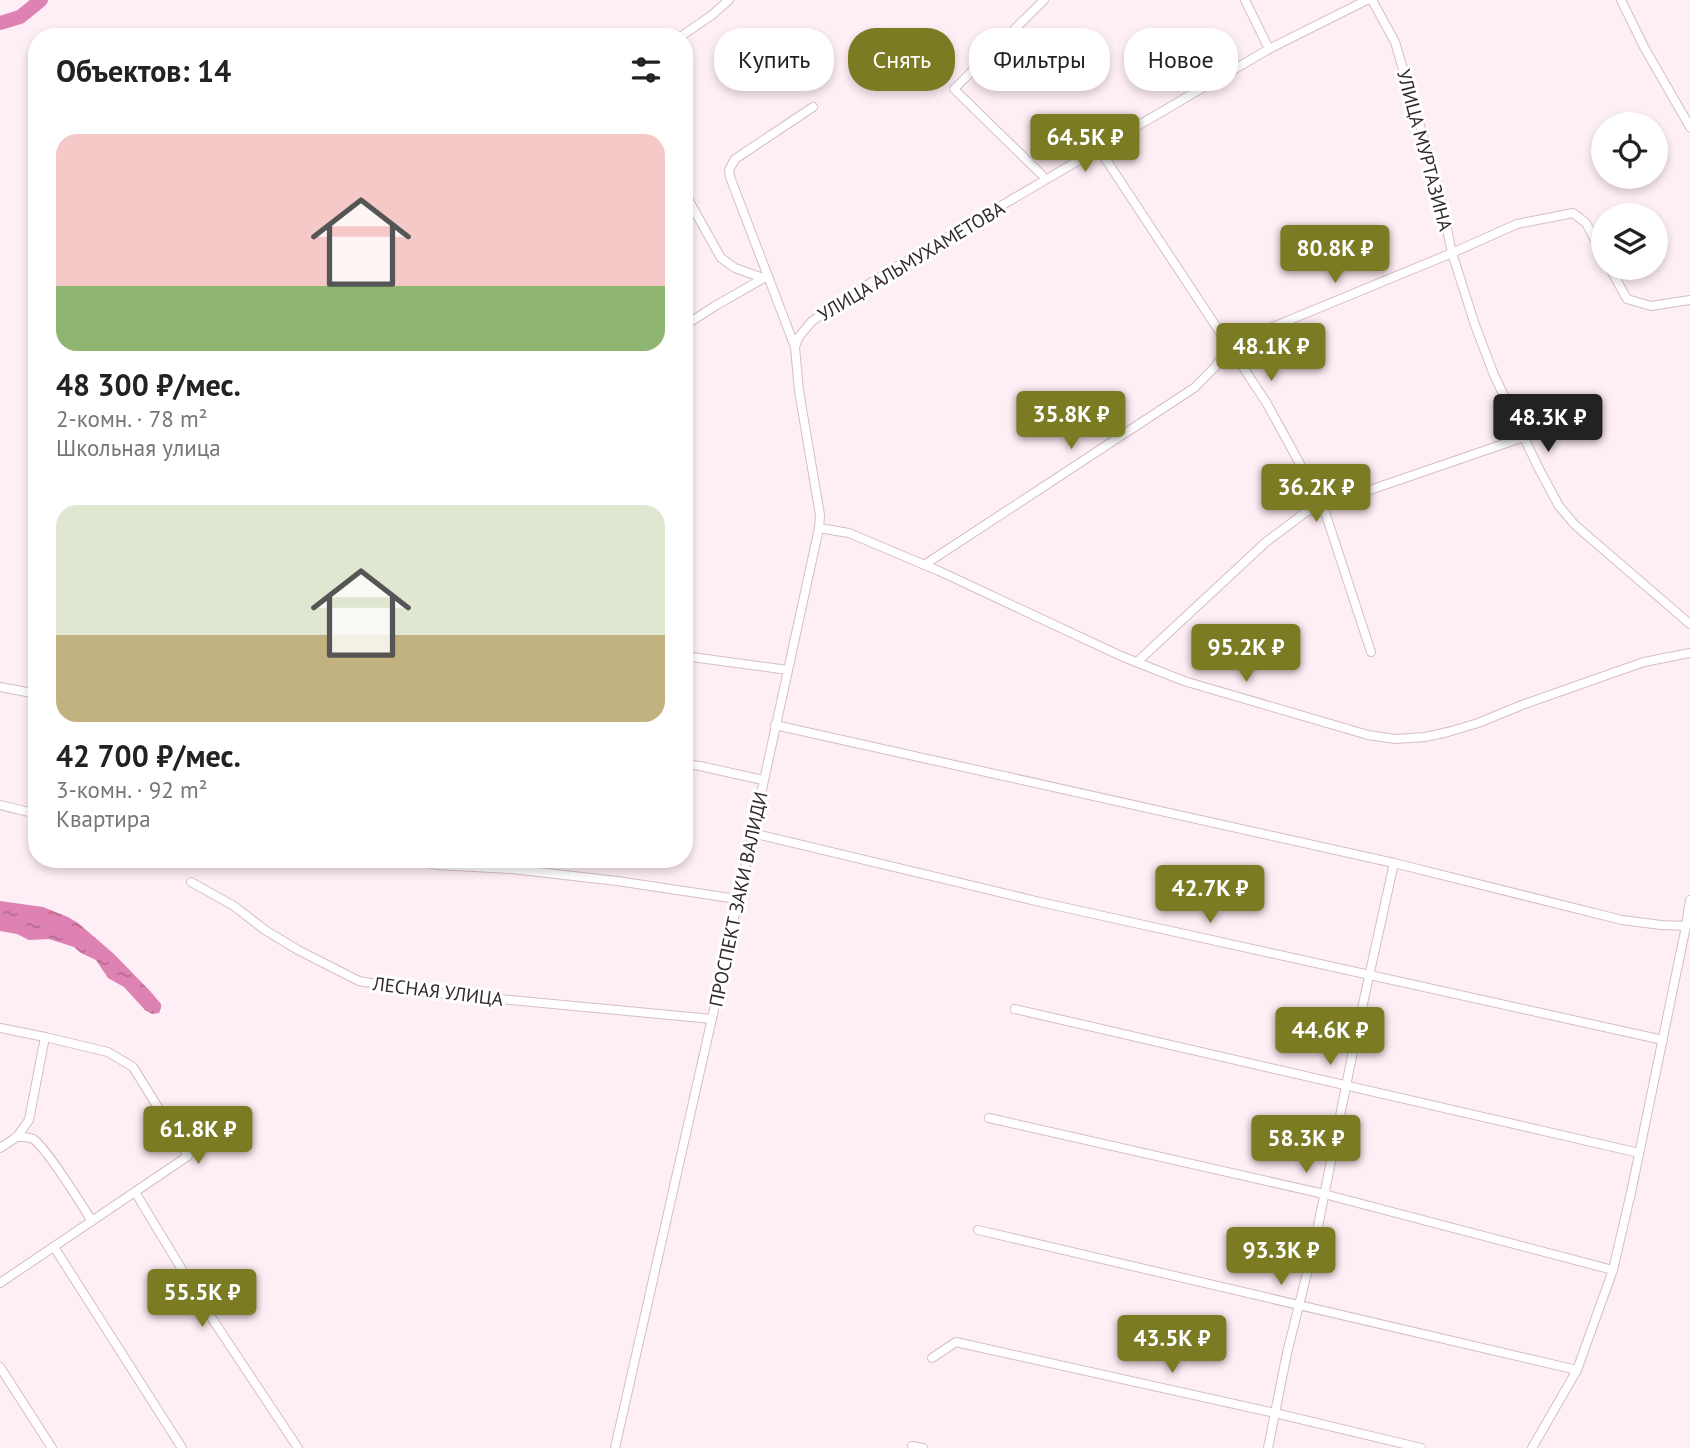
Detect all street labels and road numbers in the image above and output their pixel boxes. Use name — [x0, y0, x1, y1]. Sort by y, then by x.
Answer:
street label: УЛИЦА МУРТАЗИНА — [1392, 66, 1458, 234]
street label: УЛИЦА АЛЬМУХАМЕТОВА — [813, 196, 1009, 326]
street label: ПРОСПЕКТ ЗАКИ ВАЛИДИ — [703, 789, 773, 1009]
street label: ЛЕСНАЯ УЛИЦА — [371, 971, 504, 1011]

